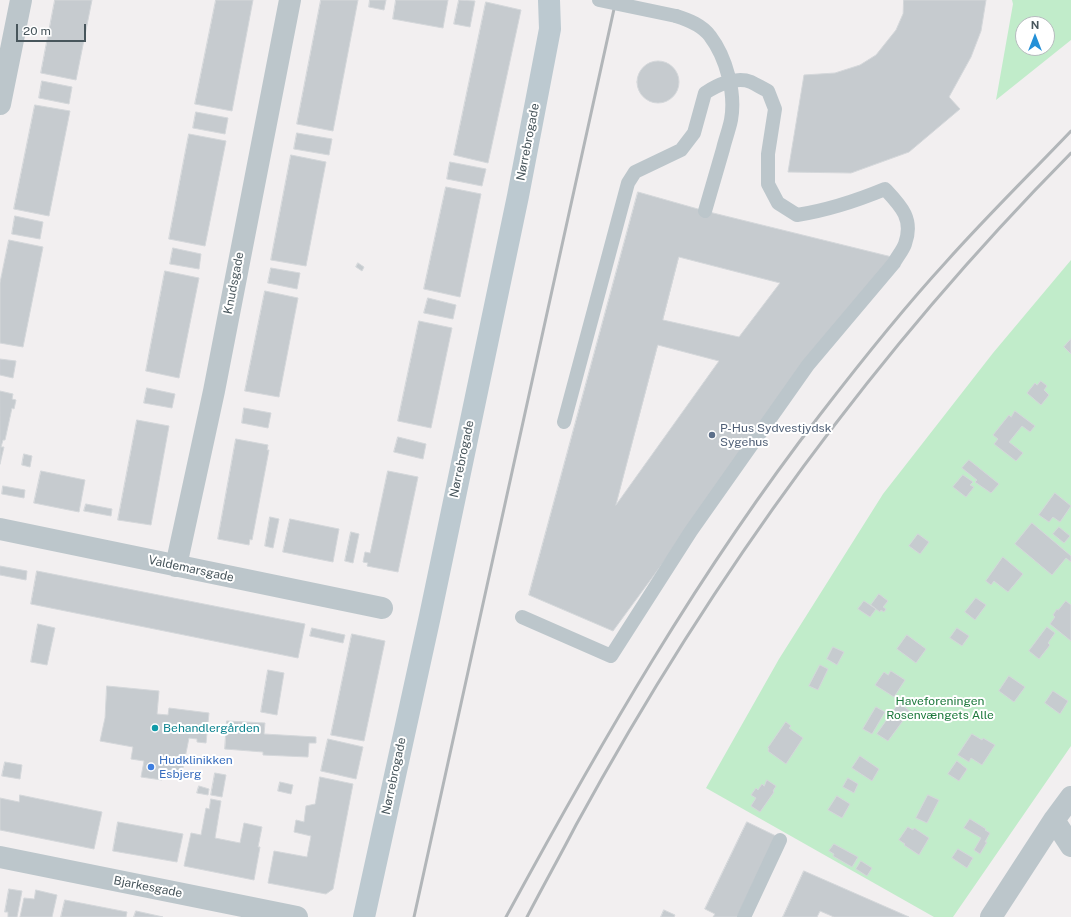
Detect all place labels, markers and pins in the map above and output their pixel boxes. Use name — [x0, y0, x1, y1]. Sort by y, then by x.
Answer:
place label: P-Hus Sydvestjydsk Sygehus — [720, 421, 831, 449]
marker: P-Hus Sydvestjydsk Sygehus — [707, 430, 717, 440]
place label: Behandlergården — [163, 721, 260, 735]
marker: Behandlergården — [150, 723, 160, 733]
place label: Hudklinikken Esbjerg — [159, 753, 233, 781]
marker: Hudklinikken Esbjerg — [146, 762, 156, 772]

